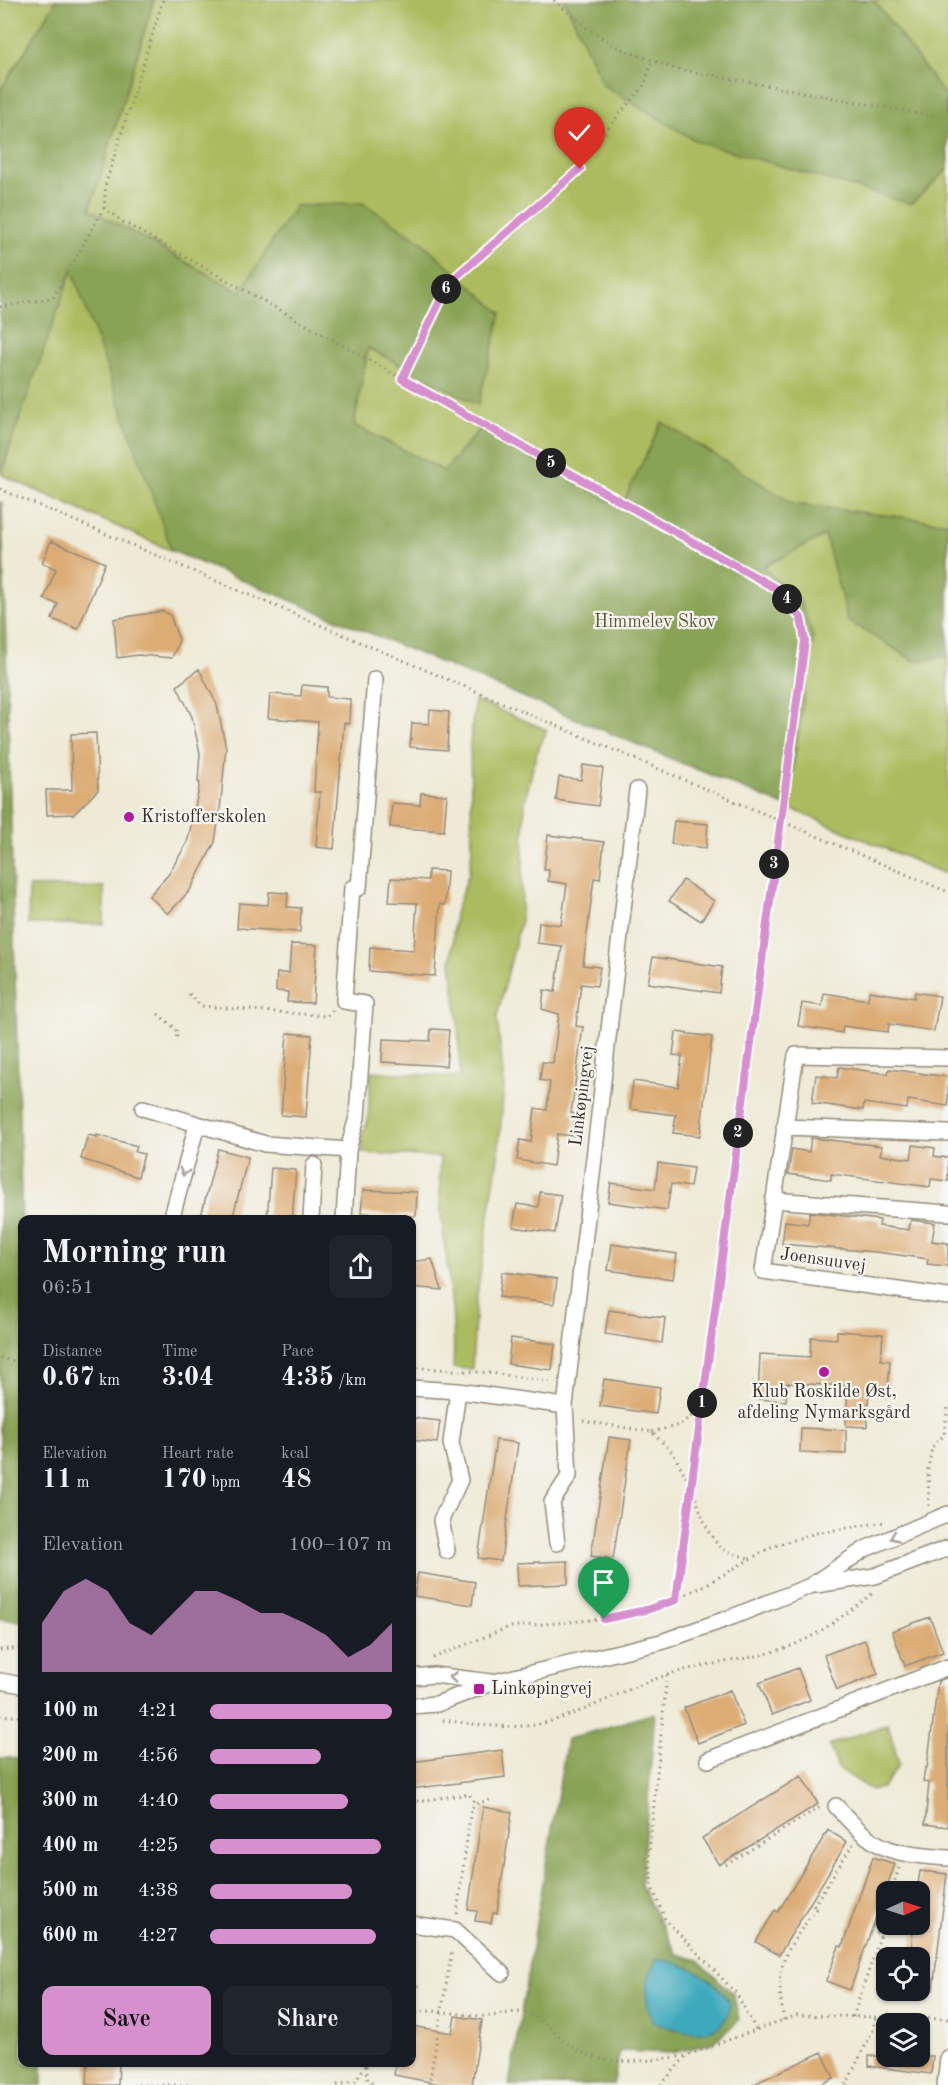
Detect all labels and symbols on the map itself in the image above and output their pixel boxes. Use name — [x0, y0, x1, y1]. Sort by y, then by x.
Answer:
pin — [554, 107, 605, 169]
pin: 6 — [431, 274, 461, 304]
pin: 5 — [536, 448, 566, 478]
pin: 4 — [772, 584, 802, 614]
park label: Himmelev Skov — [594, 613, 716, 631]
place label: Kristofferskolen — [141, 808, 267, 826]
marker: Kristofferskolen — [122, 810, 136, 824]
pin: 3 — [759, 849, 789, 879]
street label: Linkøpingvej — [567, 1045, 597, 1147]
pin: 2 — [723, 1118, 753, 1148]
one-way arrow — [179, 1166, 191, 1177]
street label: Joensuuvej — [779, 1245, 867, 1275]
marker: Klub Roskilde Øst, afdeling Nymarksgård — [817, 1365, 831, 1379]
place label: Klub Roskilde Øst, afdeling Nymarksgård — [737, 1383, 911, 1422]
pin: 1 — [687, 1388, 717, 1418]
one-way arrow — [889, 1530, 900, 1542]
pin — [578, 1557, 629, 1619]
one-way arrow — [448, 1672, 457, 1684]
place label: Linkøpingvej — [491, 1680, 592, 1698]
marker: Linkøpingvej — [472, 1682, 486, 1696]
north arrow — [876, 1881, 930, 1935]

